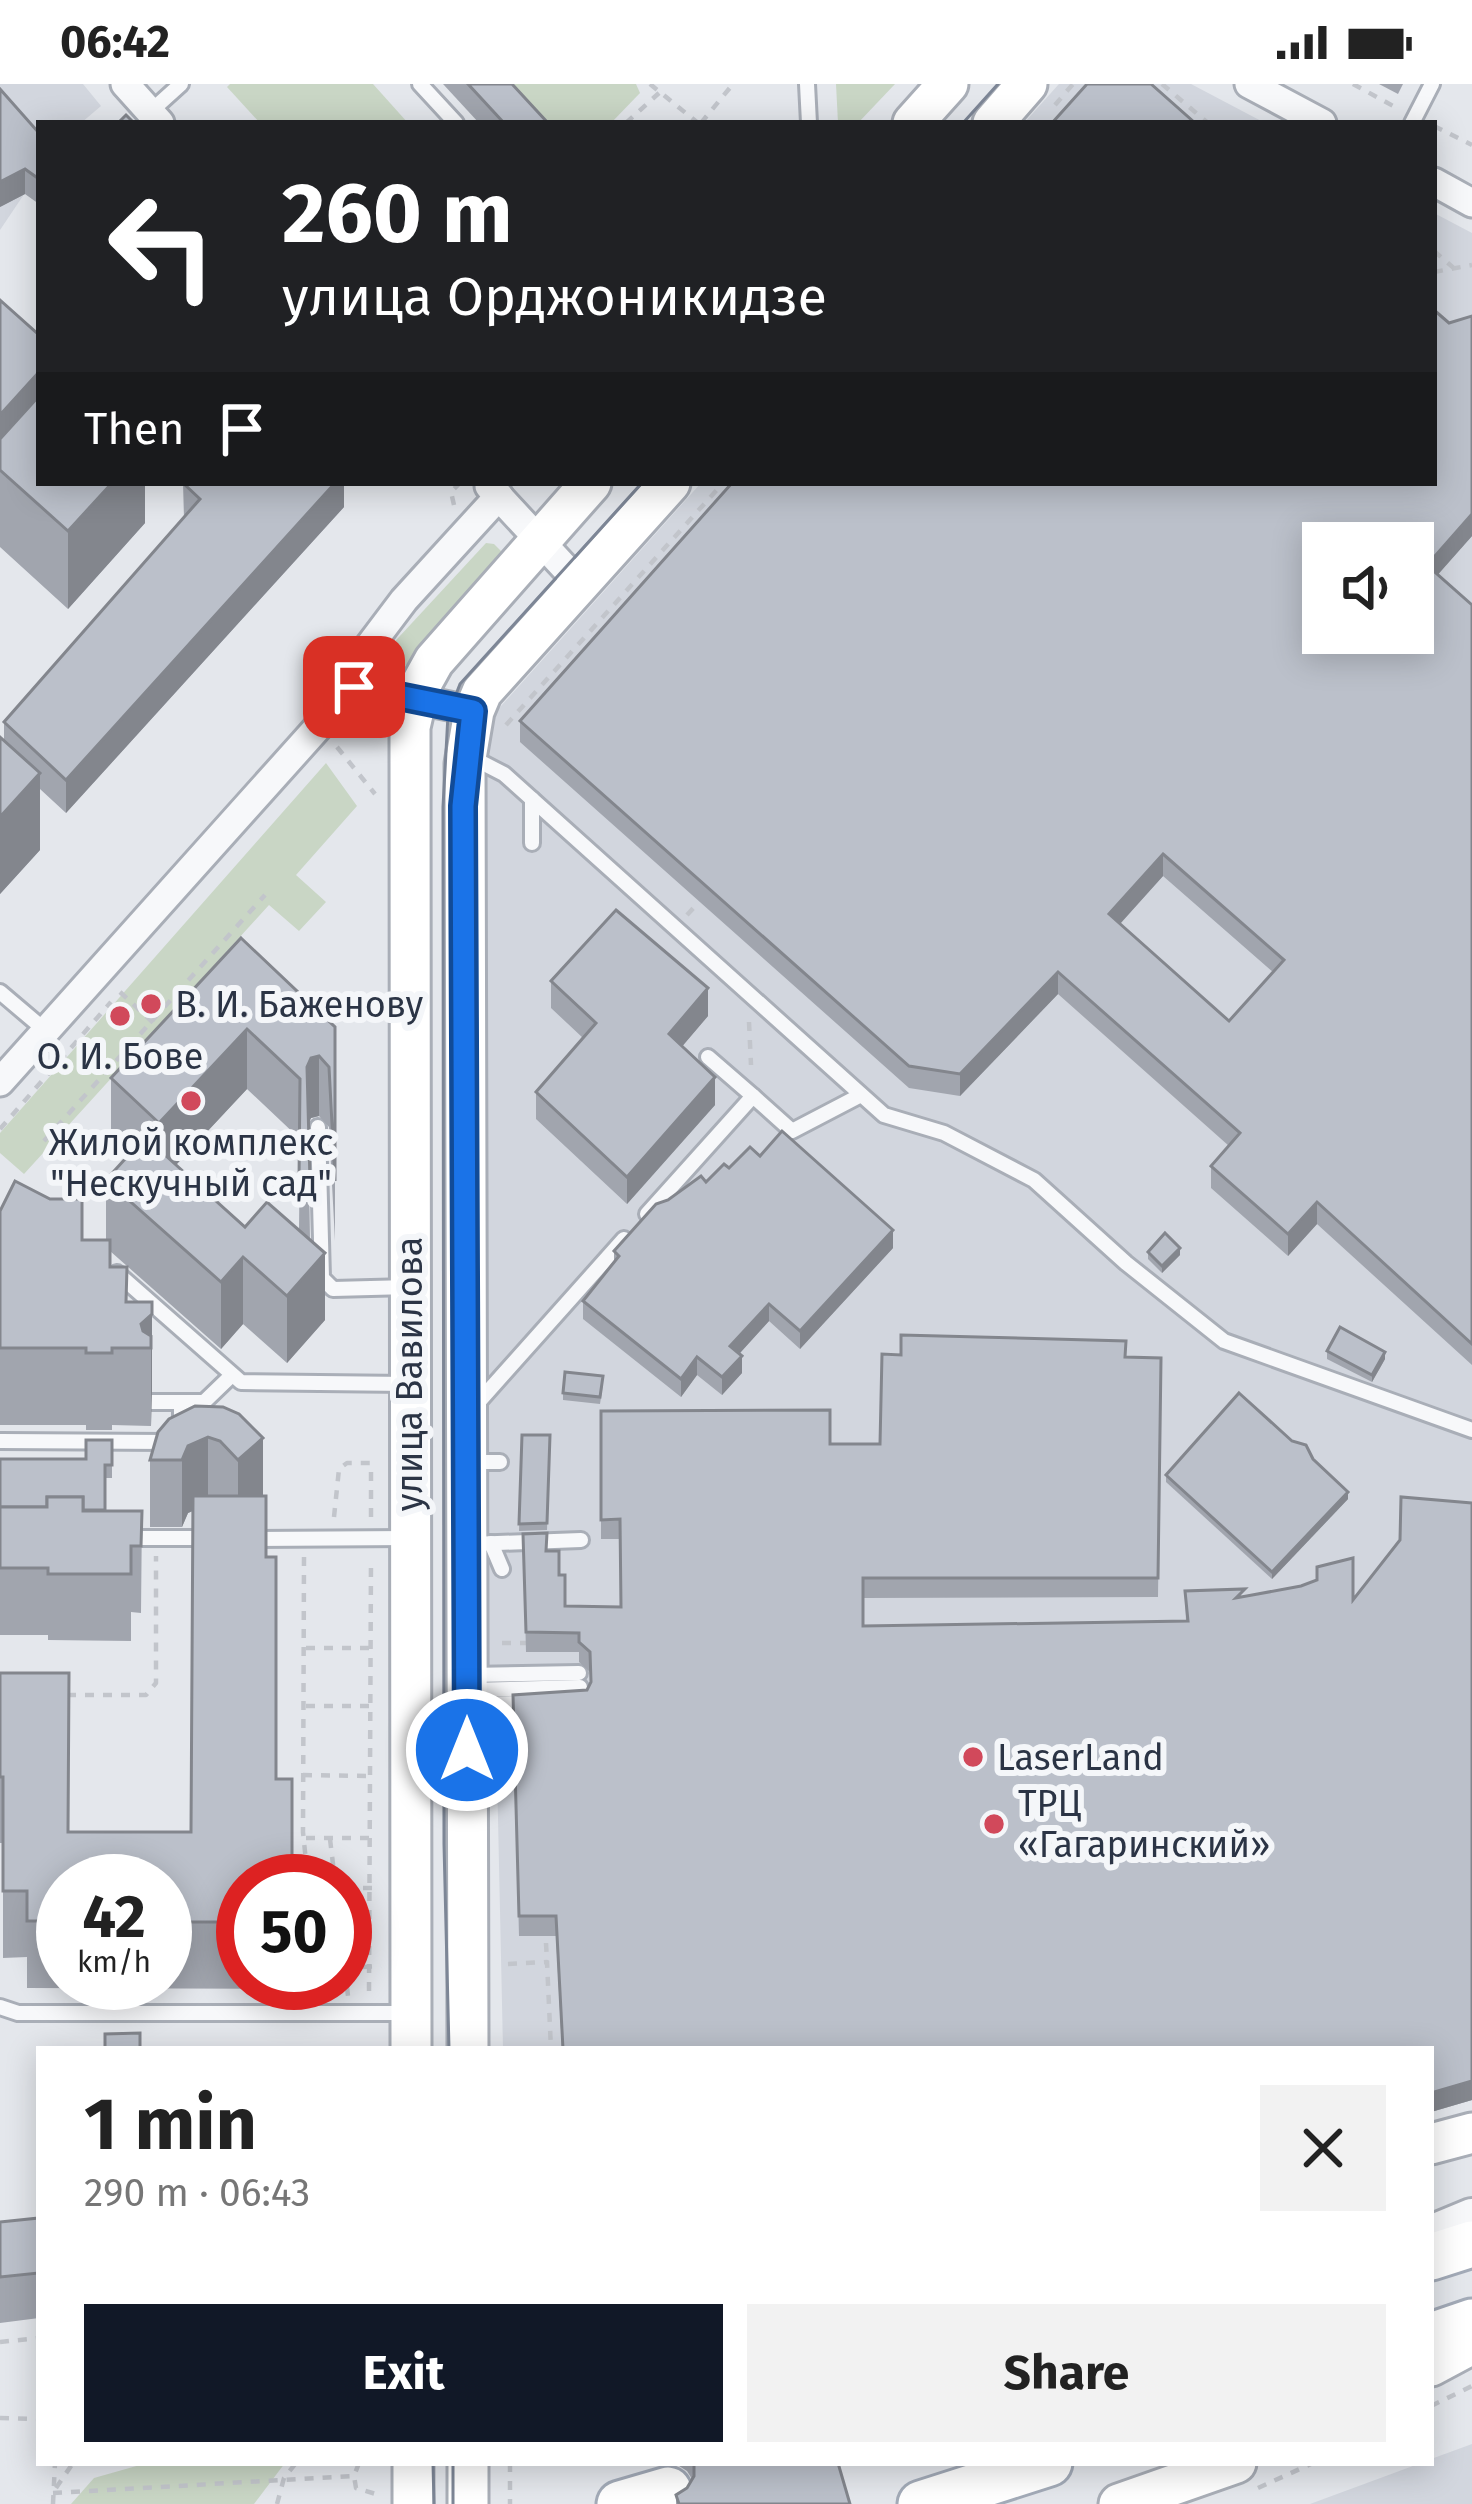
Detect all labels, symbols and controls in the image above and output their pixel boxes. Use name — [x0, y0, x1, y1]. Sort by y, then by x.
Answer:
text: 06:42 — [60, 15, 170, 69]
text: 260 m — [282, 163, 513, 264]
icon: left — [84, 168, 240, 324]
text: улица Орджоникидзе — [282, 265, 827, 329]
icon: arrive — [209, 396, 275, 462]
text: Then — [84, 402, 185, 456]
map controls — [1302, 522, 1434, 654]
button: sound — [1302, 522, 1434, 654]
pin — [303, 636, 405, 738]
icon: arrive — [321, 654, 387, 720]
place label: В. И. Баженову — [175, 983, 424, 1027]
marker: В. И. Баженову — [138, 991, 164, 1017]
marker: О. И. Бове — [107, 1003, 133, 1029]
place label: О. И. Бове — [37, 1035, 203, 1079]
marker: Жилой комплекс "Нескучный сад" — [178, 1088, 204, 1114]
place label: Жилой комплекс "Нескучный сад" — [49, 1121, 333, 1206]
street label: улица Вавилова — [388, 1237, 432, 1511]
position arrow — [404, 1687, 530, 1813]
place label: LaserLand — [997, 1736, 1164, 1780]
marker: LaserLand — [960, 1744, 986, 1770]
place label: ТРЦ «Гагаринский» — [1018, 1782, 1270, 1867]
marker: ТРЦ «Гагаринский» — [981, 1811, 1007, 1837]
speed limit sign: 50 — [216, 1854, 372, 2010]
text: 42 — [82, 1881, 146, 1953]
text: km/h — [77, 1944, 151, 1980]
text: 1 min — [84, 2082, 257, 2168]
button: close — [1260, 2085, 1386, 2211]
text: 290 m · 06:43 — [84, 2170, 310, 2216]
button: Exit — [84, 2304, 723, 2442]
button: Share — [747, 2304, 1386, 2442]

